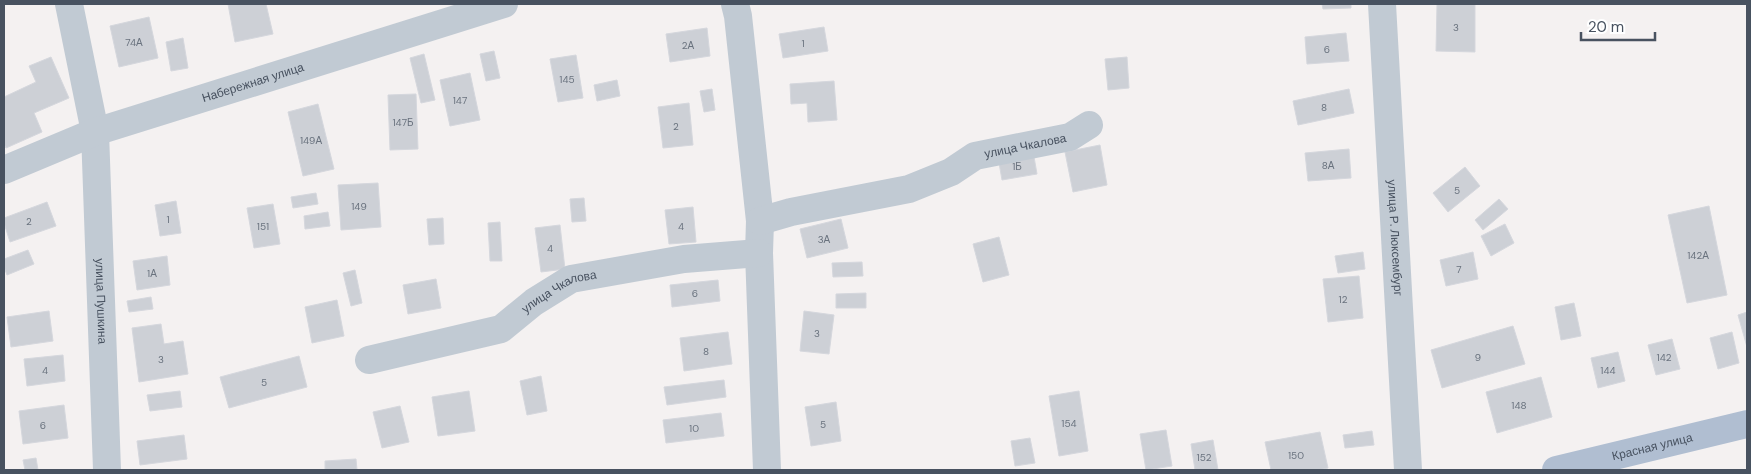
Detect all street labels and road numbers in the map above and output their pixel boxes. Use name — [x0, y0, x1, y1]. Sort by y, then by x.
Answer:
street label: Набережная улица — [200, 59, 306, 106]
street label: улица Чкалова — [983, 130, 1068, 162]
street label: улица Р. Люксембург — [1384, 179, 1406, 297]
street label: улица Пушкина — [91, 258, 111, 345]
street label: улица Чкалова — [518, 267, 598, 317]
street label: Красная улица — [1610, 429, 1694, 464]

